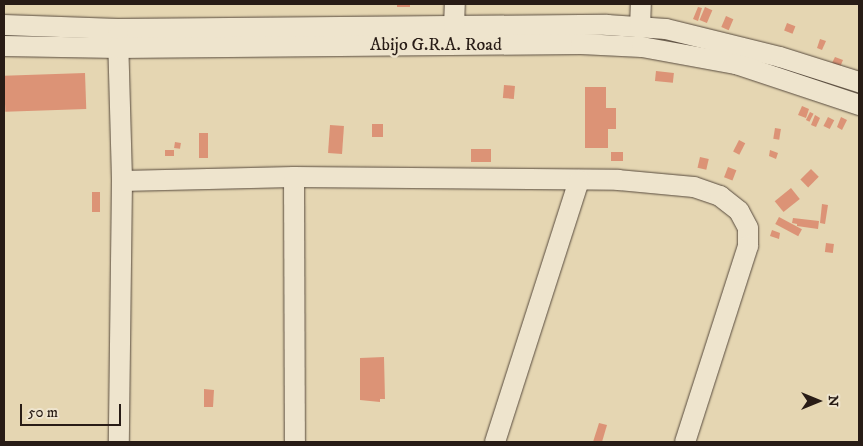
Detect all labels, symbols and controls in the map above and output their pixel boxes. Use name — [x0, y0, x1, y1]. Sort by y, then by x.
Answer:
street label: Abijo G.R.A. Road — [370, 34, 502, 56]
north arrow — [793, 376, 843, 426]
scale bar — [22, 394, 124, 426]
text: N — [824, 395, 842, 407]
text: 50 m — [28, 403, 58, 422]

